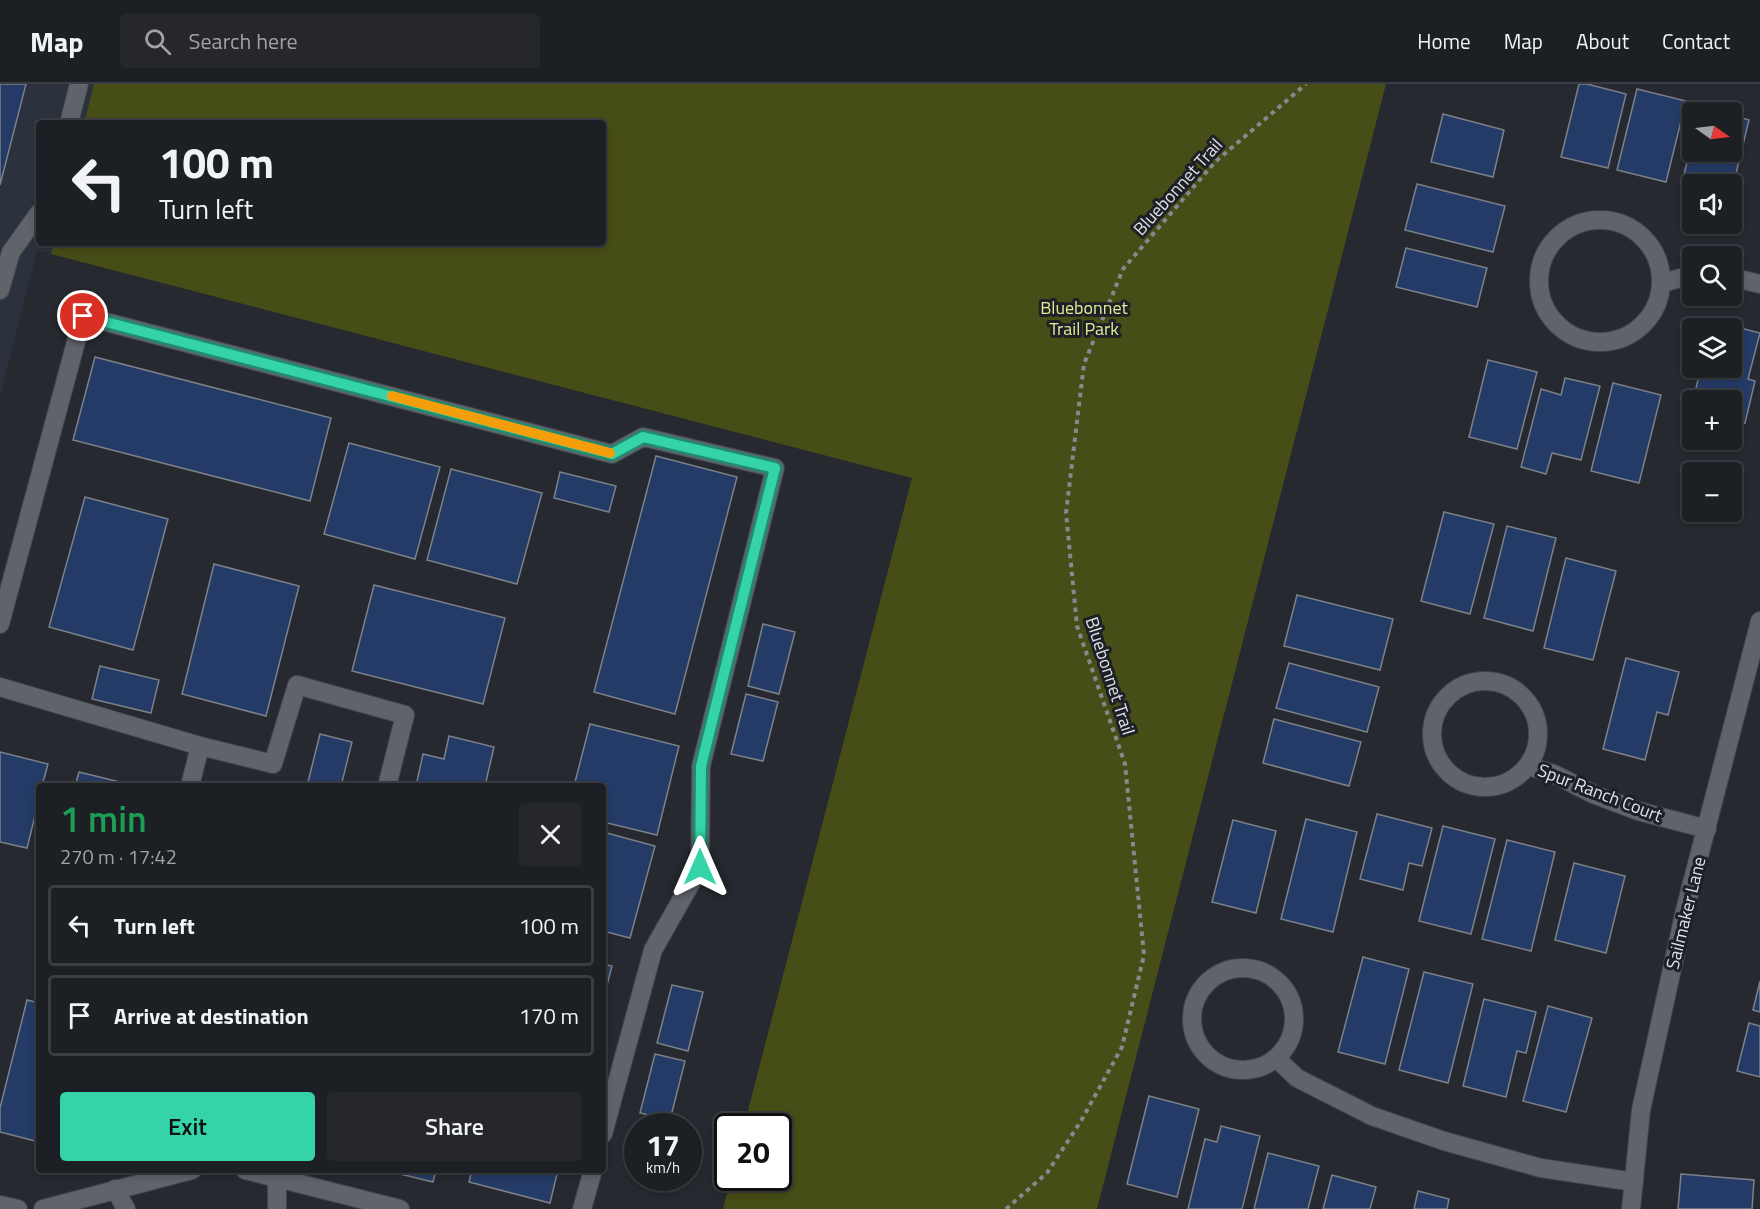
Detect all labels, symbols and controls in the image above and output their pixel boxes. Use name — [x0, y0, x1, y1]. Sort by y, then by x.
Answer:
search box — [120, 14, 540, 68]
text: Map — [30, 20, 84, 63]
text: Search here — [189, 24, 298, 58]
icon: search — [141, 25, 174, 58]
text: Home — [1417, 25, 1471, 57]
text: Map — [1504, 25, 1543, 57]
text: About — [1576, 25, 1629, 57]
text: Contact — [1662, 25, 1730, 57]
north arrow — [1682, 102, 1742, 162]
map controls — [1682, 102, 1742, 522]
text: 100 m — [159, 130, 274, 194]
street label: Bluebonnet Trail — [1127, 132, 1229, 241]
icon: left — [60, 144, 138, 222]
button: sound — [1682, 174, 1742, 234]
text: Turn left — [159, 188, 253, 229]
button: search — [1682, 246, 1742, 306]
pin — [57, 290, 108, 341]
park label: Bluebonnet Trail Park — [1040, 294, 1128, 342]
icon: arrive — [66, 299, 99, 332]
button: layers — [1682, 318, 1742, 378]
button: + — [1682, 390, 1742, 450]
button: − — [1682, 462, 1742, 522]
street label: Bluebonnet Trail — [1079, 613, 1142, 738]
street label: Spur Ranch Court — [1534, 756, 1667, 829]
text: 1 min — [60, 791, 147, 846]
button: close — [519, 803, 582, 866]
position arrow — [668, 835, 732, 899]
text: 270 m · 17:42 — [60, 841, 177, 872]
street label: Sailmaker Lane — [1659, 854, 1713, 972]
icon: left — [63, 909, 96, 942]
text: Turn left — [114, 909, 195, 943]
text: 100 m — [519, 909, 579, 943]
icon: arrive — [63, 999, 96, 1032]
text: Arrive at destination — [114, 999, 309, 1033]
text: 170 m — [519, 999, 579, 1033]
button: Exit — [60, 1092, 315, 1161]
button: Share — [327, 1092, 582, 1161]
speed limit sign: 20 — [714, 1113, 792, 1191]
text: 17 — [646, 1122, 680, 1168]
text: km/h — [646, 1156, 680, 1179]

